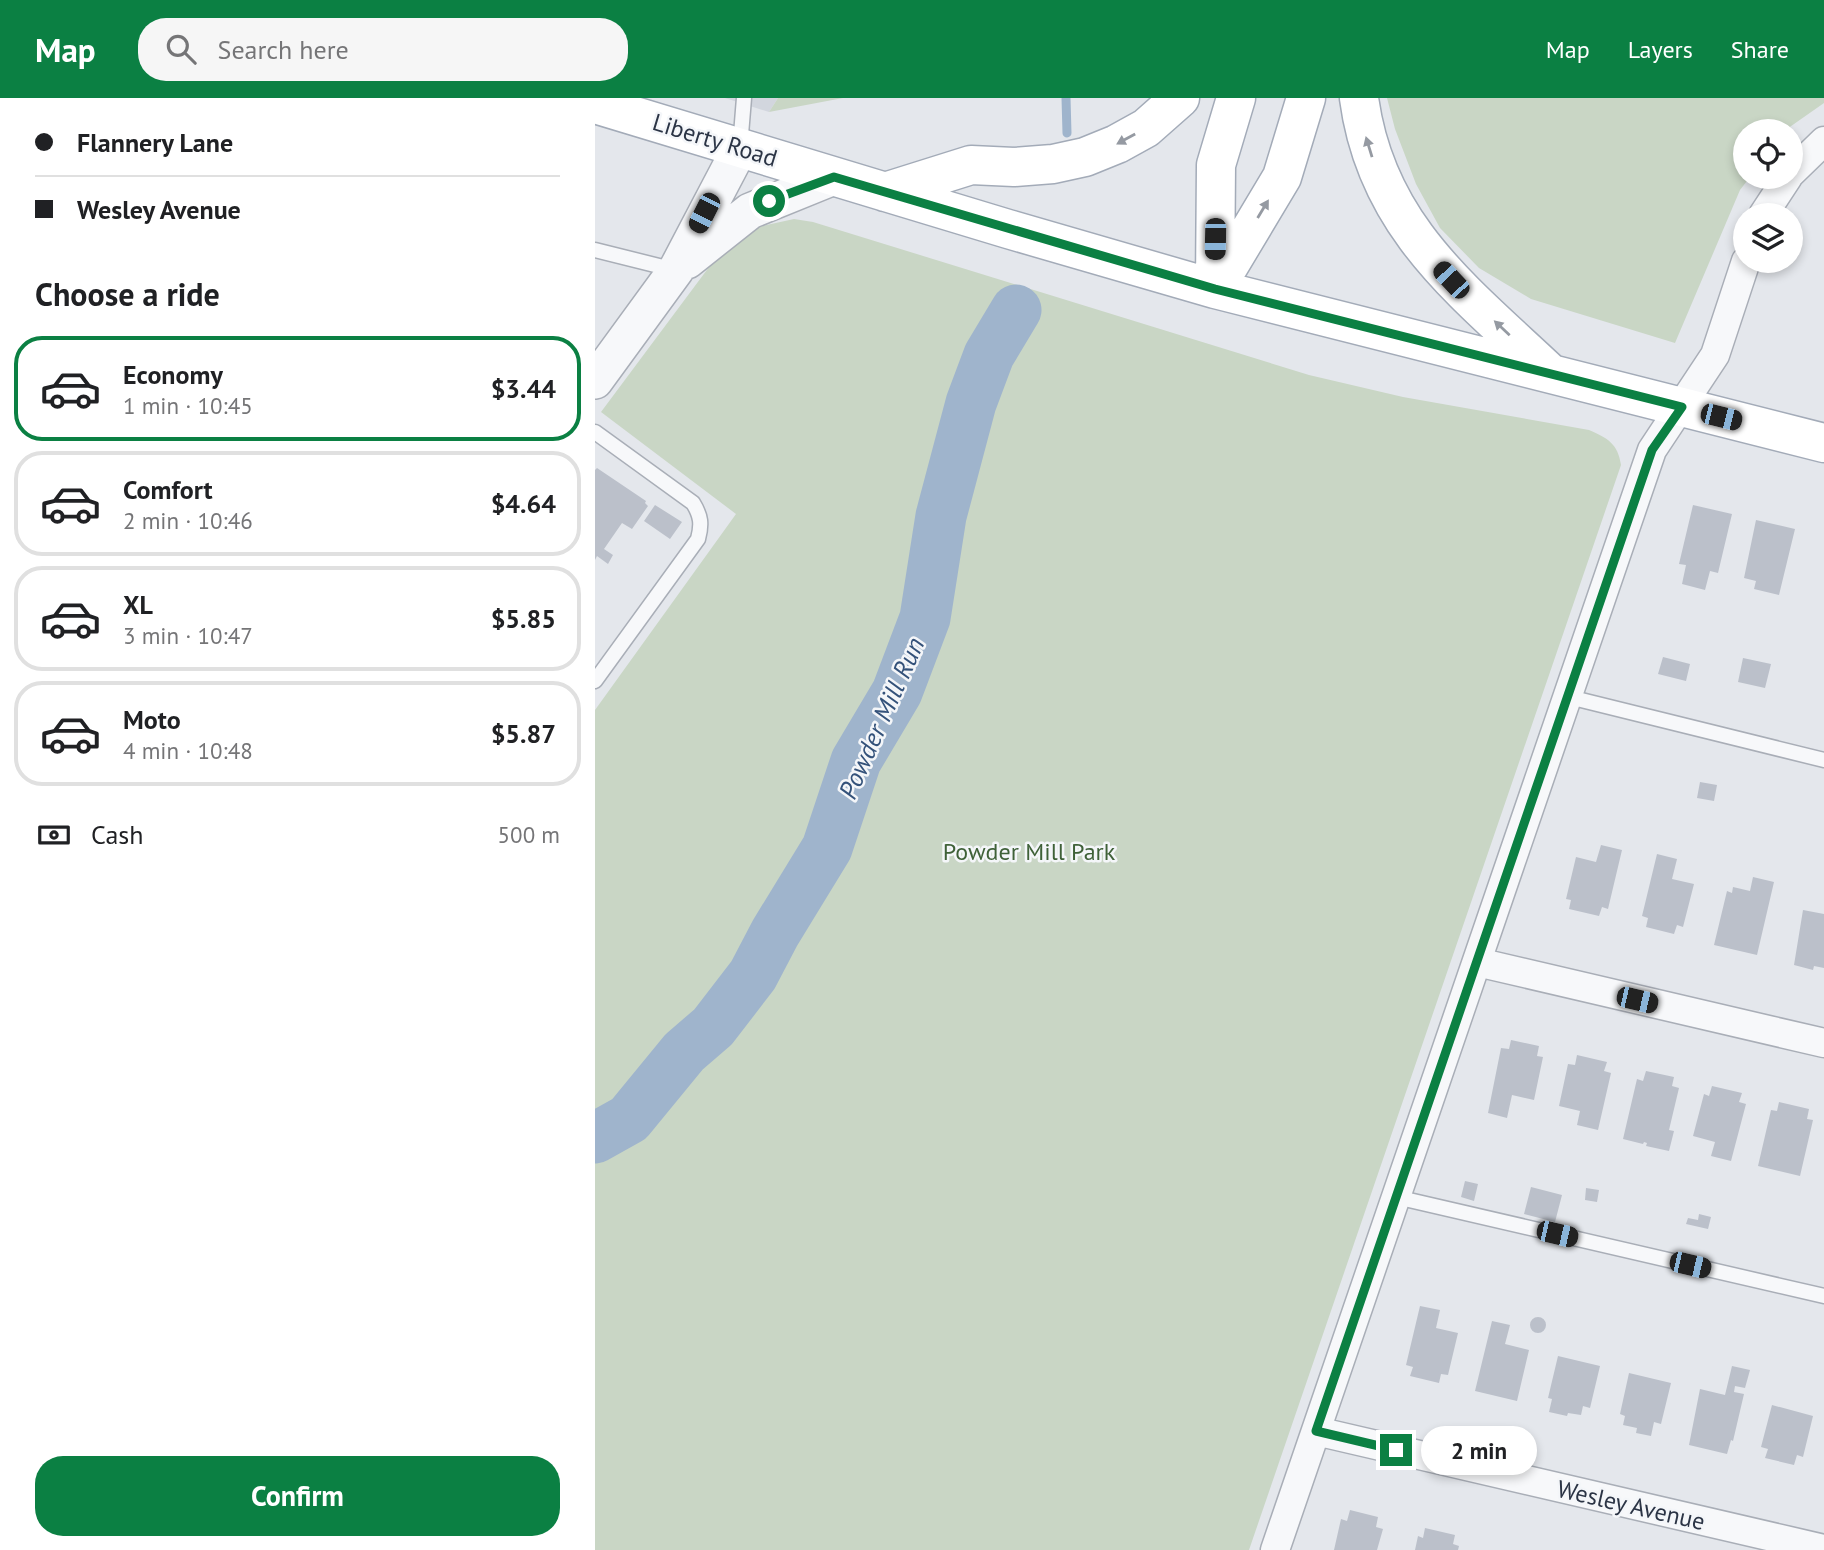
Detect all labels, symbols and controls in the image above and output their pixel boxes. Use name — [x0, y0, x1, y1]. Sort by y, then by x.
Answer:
search box — [138, 18, 628, 81]
text: Map — [35, 28, 96, 71]
icon: search — [162, 30, 200, 68]
text: Search here — [218, 33, 349, 66]
text: Map — [1546, 34, 1590, 65]
text: Layers — [1628, 34, 1693, 65]
text: Share — [1731, 34, 1789, 65]
street label: Liberty Road — [649, 106, 781, 174]
map controls — [1733, 119, 1803, 273]
button: locate — [1733, 119, 1803, 189]
text: Flannery Lane — [77, 126, 233, 159]
one-way arrow — [1117, 133, 1136, 145]
one-way arrow — [1363, 136, 1374, 157]
route start — [753, 185, 785, 217]
car — [686, 190, 723, 236]
text: Wesley Avenue — [77, 193, 241, 226]
one-way arrow — [1256, 200, 1269, 219]
button: layers — [1733, 203, 1803, 273]
car — [1205, 218, 1226, 260]
car — [1429, 257, 1474, 303]
text: Choose a ride — [35, 273, 220, 315]
one-way arrow — [1494, 320, 1511, 336]
icon: car — [39, 357, 102, 420]
text: Economy — [123, 358, 223, 391]
text: $3.44 — [491, 372, 556, 405]
text: 1 min · 10:45 — [123, 391, 253, 420]
car — [1699, 402, 1744, 432]
icon: car — [39, 472, 102, 535]
text: Comfort — [123, 473, 213, 506]
text: $4.64 — [491, 487, 556, 520]
text: 2 min · 10:46 — [123, 506, 253, 535]
icon: car — [39, 587, 102, 650]
text: XL — [123, 588, 153, 621]
text: $5.85 — [491, 602, 556, 635]
text: 3 min · 10:47 — [123, 621, 253, 650]
water label: Powder Mill Run — [831, 632, 931, 804]
icon: car — [39, 702, 102, 765]
text: Moto — [123, 703, 181, 736]
text: $5.87 — [491, 717, 556, 750]
text: 4 min · 10:48 — [123, 736, 253, 765]
icon: cash — [35, 816, 73, 854]
text: Cash — [91, 818, 143, 851]
text: 500 m — [498, 820, 560, 849]
park label: Powder Mill Park — [943, 836, 1116, 867]
car — [1615, 985, 1660, 1015]
car — [1535, 1219, 1580, 1249]
car — [1668, 1250, 1713, 1280]
callout: 2 min — [1421, 1426, 1536, 1474]
route end — [1380, 1434, 1412, 1466]
text: 2 min — [1451, 1436, 1507, 1465]
button: Confirm — [35, 1456, 560, 1536]
street label: Wesley Avenue — [1554, 1473, 1708, 1537]

